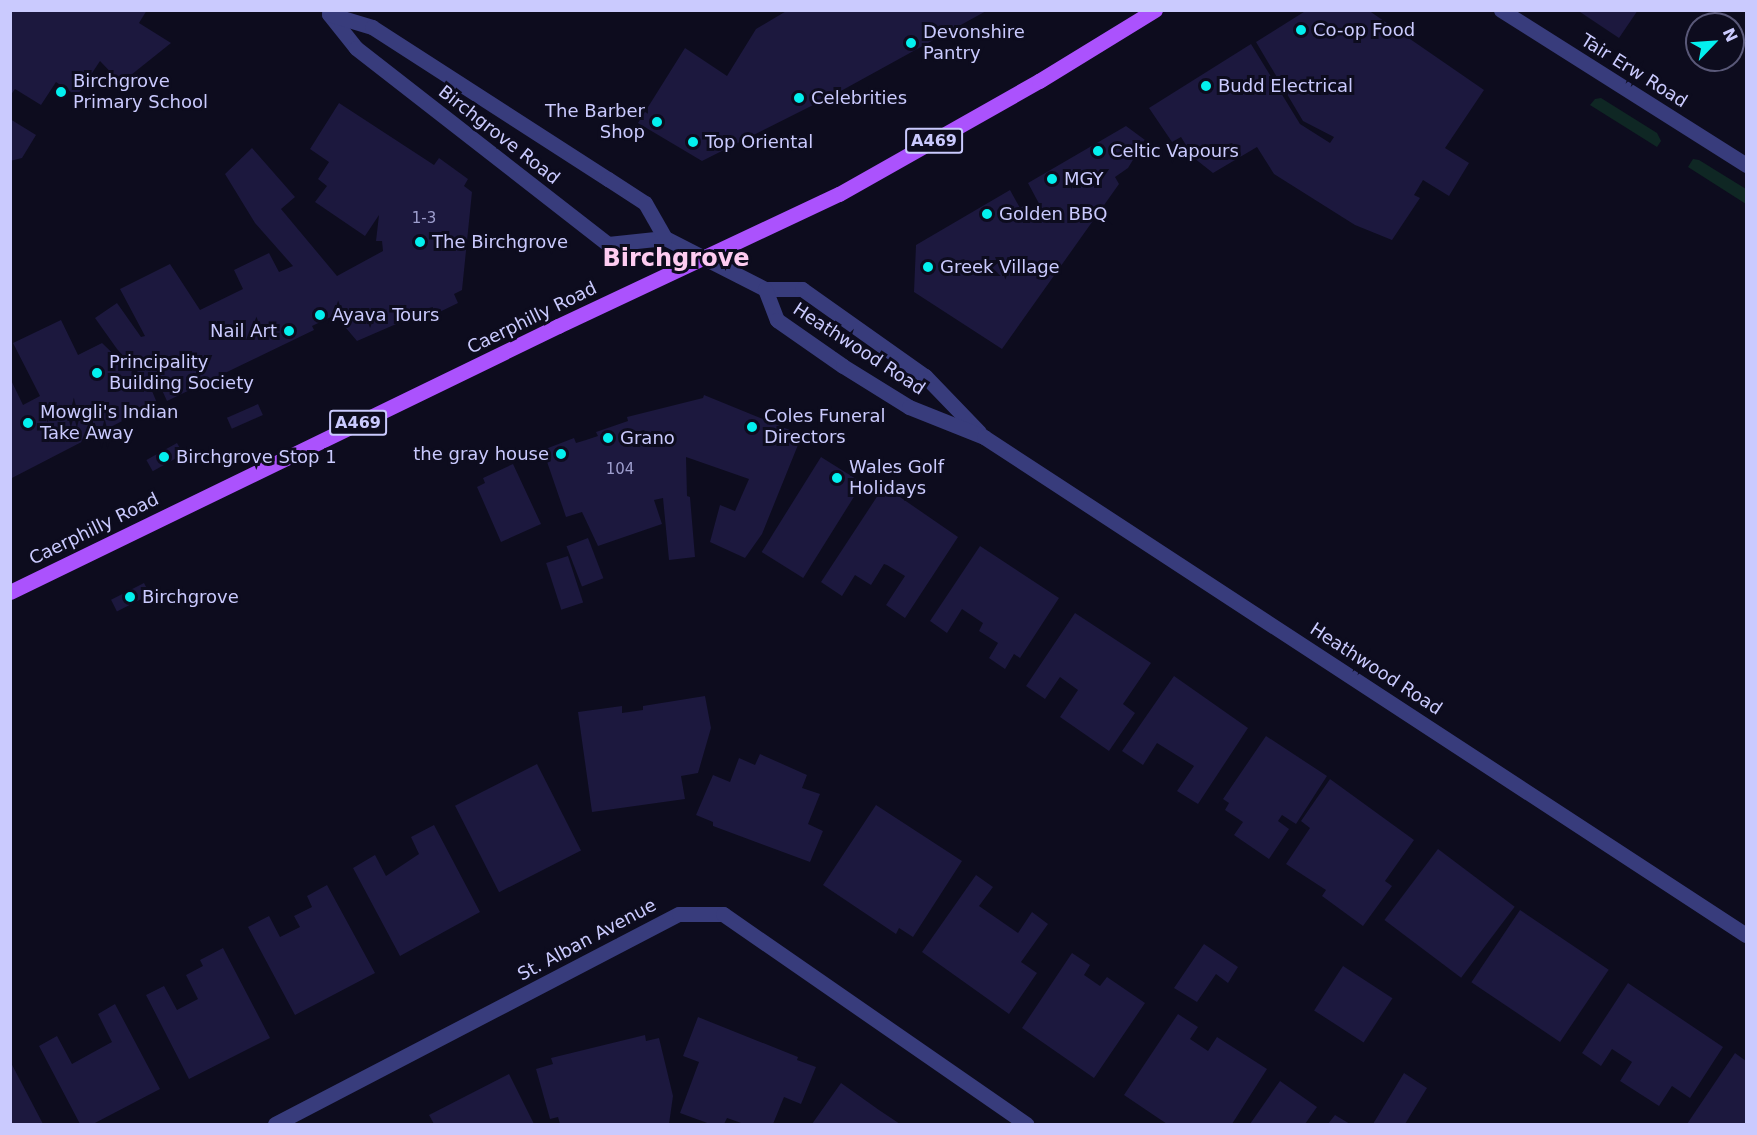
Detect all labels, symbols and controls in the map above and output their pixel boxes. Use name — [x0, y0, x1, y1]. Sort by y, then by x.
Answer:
north arrow — [1685, 12, 1745, 72]
place label: Co-op Food — [1313, 19, 1415, 41]
place label: Devonshire Pantry — [923, 22, 1025, 64]
marker: Co-op Food — [1294, 23, 1308, 37]
text: N — [1719, 25, 1741, 45]
street label: Tair Erw Road — [1577, 30, 1691, 112]
marker: Devonshire Pantry — [904, 36, 918, 50]
place label: Birchgrove Primary School — [73, 71, 208, 113]
place label: Budd Electrical — [1218, 75, 1353, 97]
marker: Budd Electrical — [1199, 79, 1213, 93]
street label: Birchgrove Road — [434, 81, 564, 189]
marker: Birchgrove Primary School — [54, 85, 68, 99]
place label: Celebrities — [811, 87, 907, 109]
marker: Celebrities — [792, 91, 806, 105]
place label: The Barber Shop — [545, 101, 645, 144]
marker: The Barber Shop — [650, 115, 664, 129]
road number: A469 — [904, 128, 964, 154]
place label: Top Oriental — [705, 131, 813, 153]
marker: Top Oriental — [686, 135, 700, 149]
place label: Celtic Vapours — [1110, 140, 1239, 162]
marker: Celtic Vapours — [1091, 144, 1105, 158]
place label: MGY — [1064, 168, 1104, 190]
marker: MGY — [1045, 172, 1059, 186]
place label: Golden BBQ — [999, 203, 1107, 225]
marker: Golden BBQ — [980, 207, 994, 221]
house number: 1-3 — [412, 210, 436, 228]
place label: The Birchgrove — [432, 231, 568, 253]
marker: The Birchgrove — [413, 235, 427, 249]
district label: Birchgrove — [602, 245, 750, 273]
place label: Greek Village — [940, 256, 1060, 278]
marker: Greek Village — [921, 260, 935, 274]
street label: Caerphilly Road — [464, 277, 600, 359]
street label: Heathwood Road — [789, 298, 929, 400]
place label: Ayava Tours — [332, 304, 439, 326]
marker: Ayava Tours — [313, 308, 327, 322]
place label: Nail Art — [210, 320, 277, 342]
marker: Nail Art — [282, 324, 296, 338]
place label: Principality Building Society — [109, 352, 254, 394]
marker: Principality Building Society — [90, 366, 104, 380]
place label: Mowgli's Indian Take Away — [40, 402, 178, 444]
place label: Coles Funeral Directors — [764, 406, 885, 448]
road number: A469 — [328, 410, 388, 436]
marker: Mowgli's Indian Take Away — [21, 416, 35, 430]
marker: Coles Funeral Directors — [745, 420, 759, 434]
place label: Grano — [620, 427, 675, 449]
marker: Grano — [601, 431, 615, 445]
place label: the gray house — [413, 443, 549, 465]
place label: Birchgrove Stop 1 — [176, 446, 337, 468]
marker: the gray house — [554, 447, 568, 461]
marker: Birchgrove Stop 1 — [157, 450, 171, 464]
place label: Wales Golf Holidays — [849, 457, 944, 500]
house number: 104 — [606, 461, 634, 479]
marker: Wales Golf Holidays — [830, 471, 844, 485]
street label: Caerphilly Road — [26, 488, 162, 570]
place label: Birchgrove — [142, 586, 239, 608]
marker: Birchgrove — [123, 590, 137, 604]
street label: Heathwood Road — [1306, 618, 1446, 720]
street label: St. Alban Avenue — [514, 894, 660, 986]

